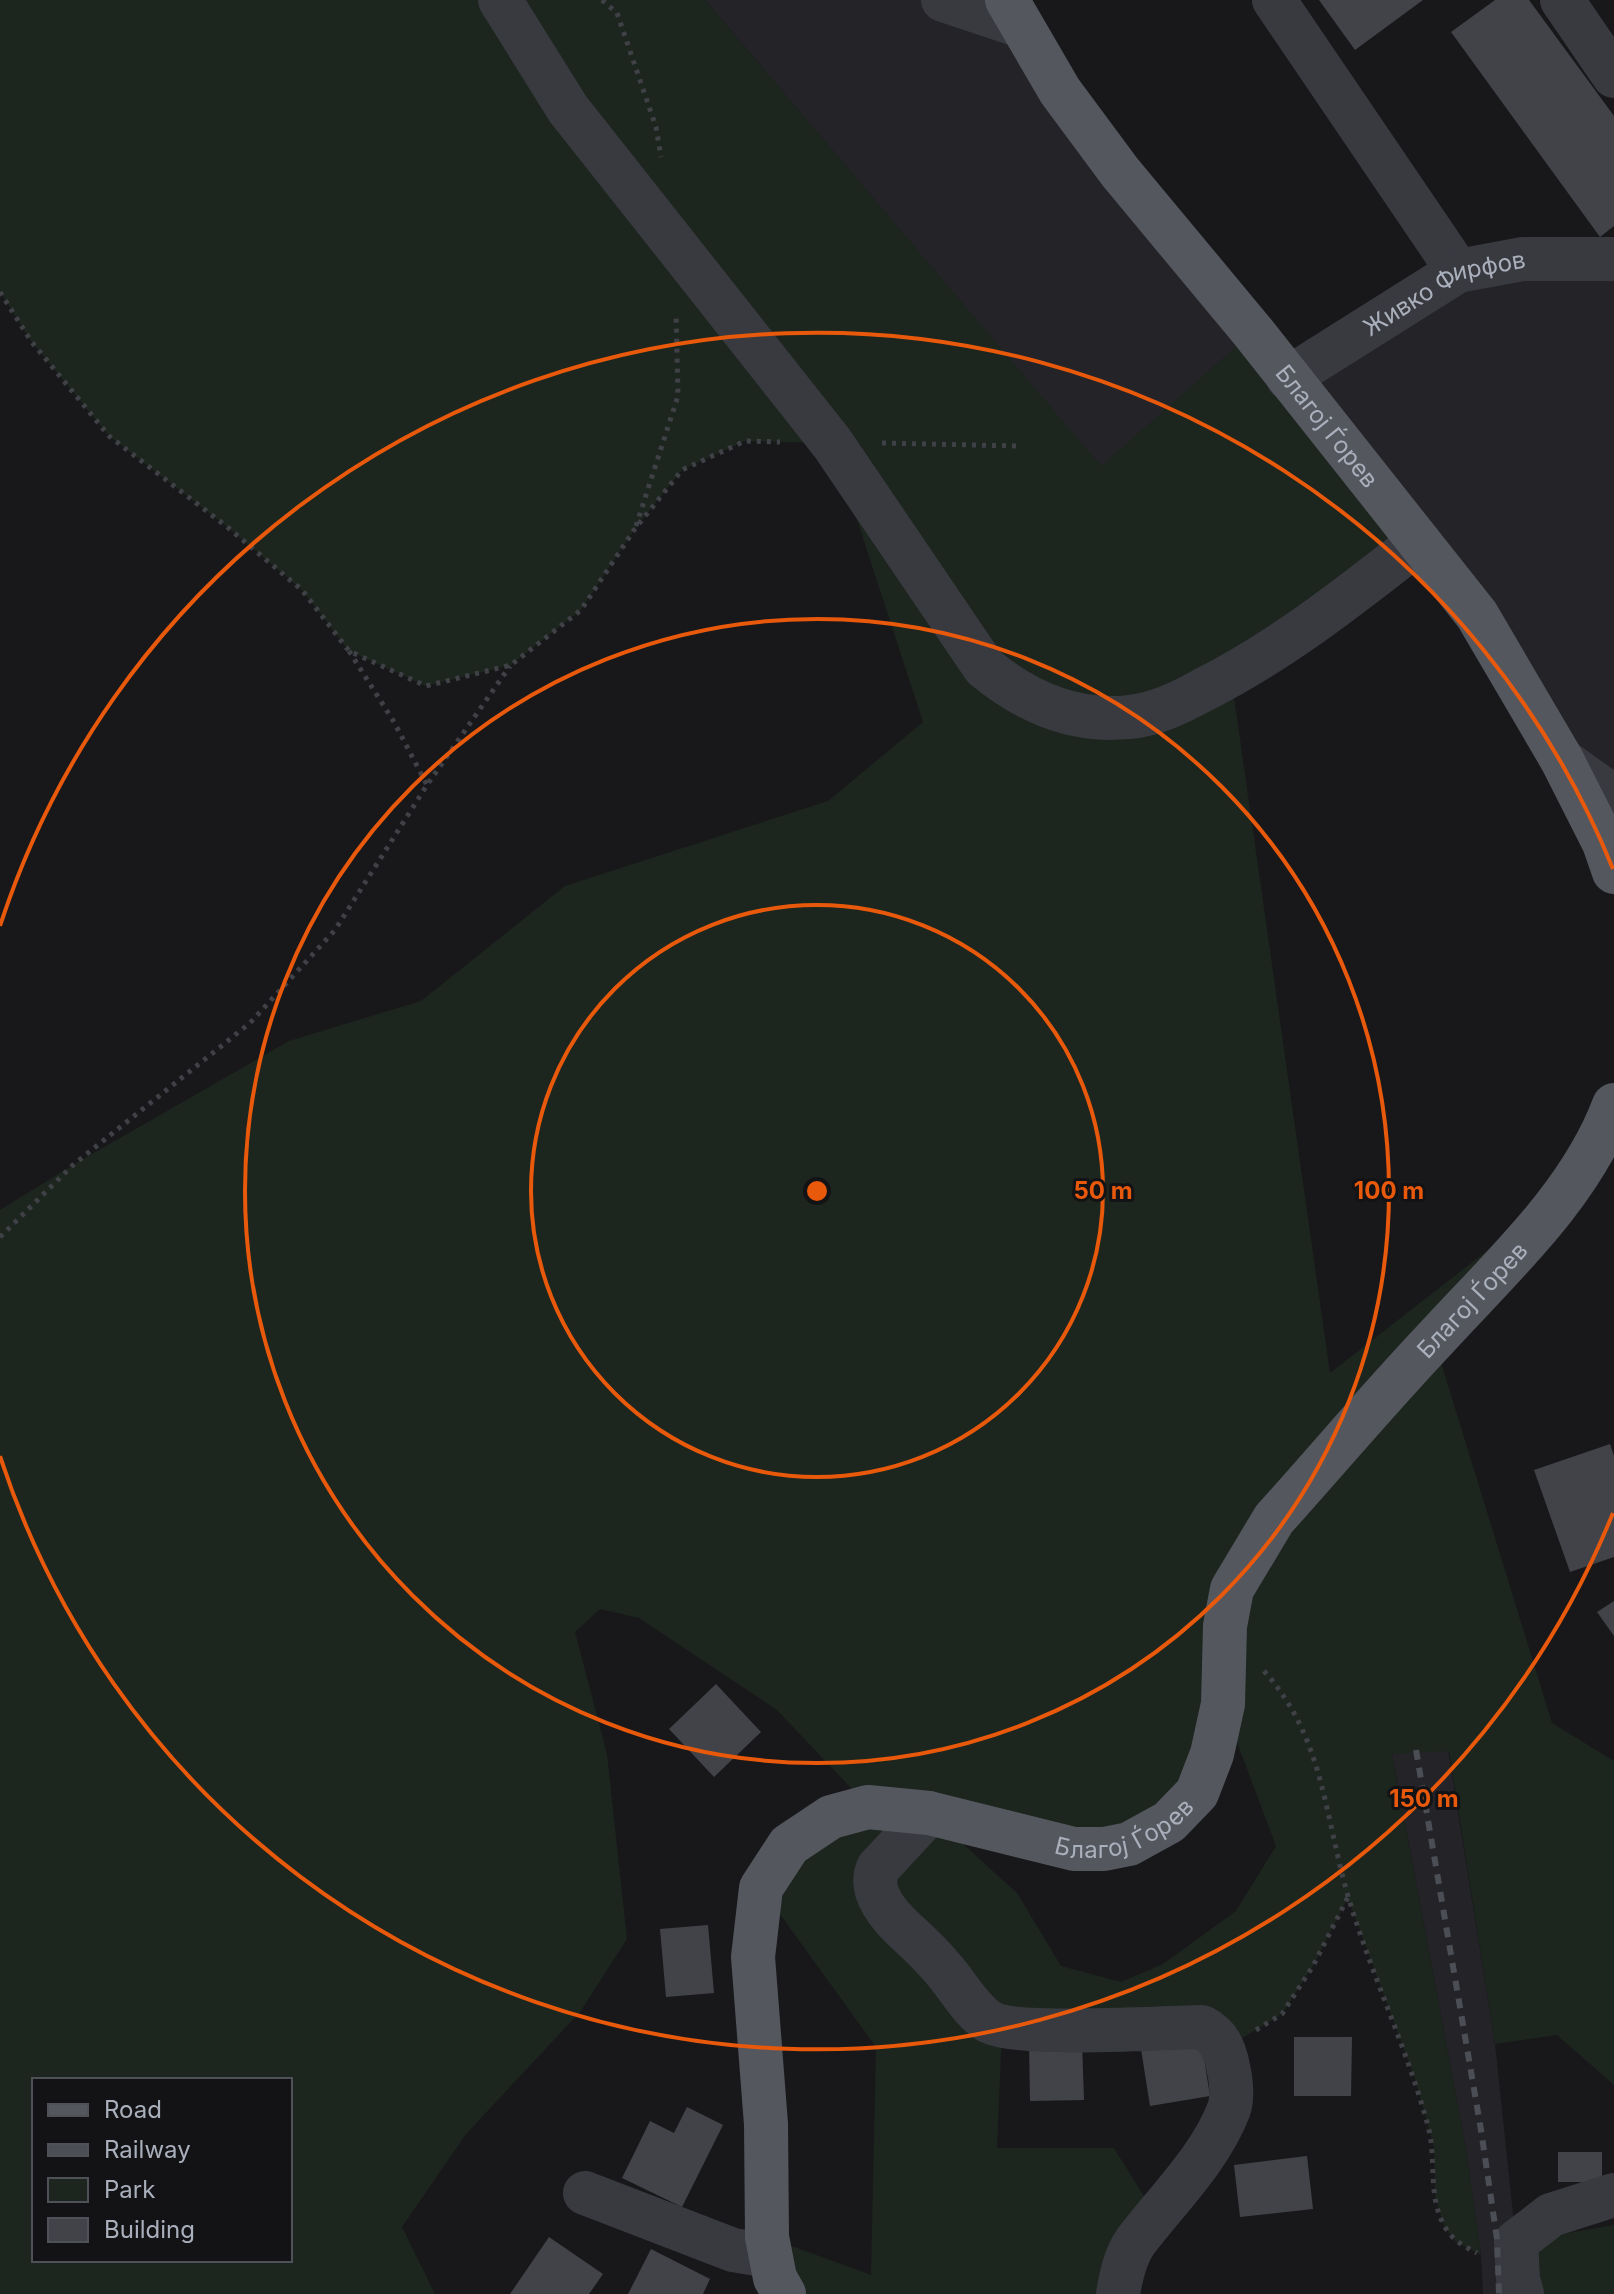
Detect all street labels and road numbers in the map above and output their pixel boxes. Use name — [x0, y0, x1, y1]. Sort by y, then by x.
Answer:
street label: Живко Фирфов — [1357, 244, 1527, 342]
street label: Благој Ѓорев — [1270, 359, 1385, 493]
street label: Благој Ѓорев — [1410, 1236, 1533, 1364]
street label: Благој Ѓорев — [1052, 1792, 1199, 1864]

